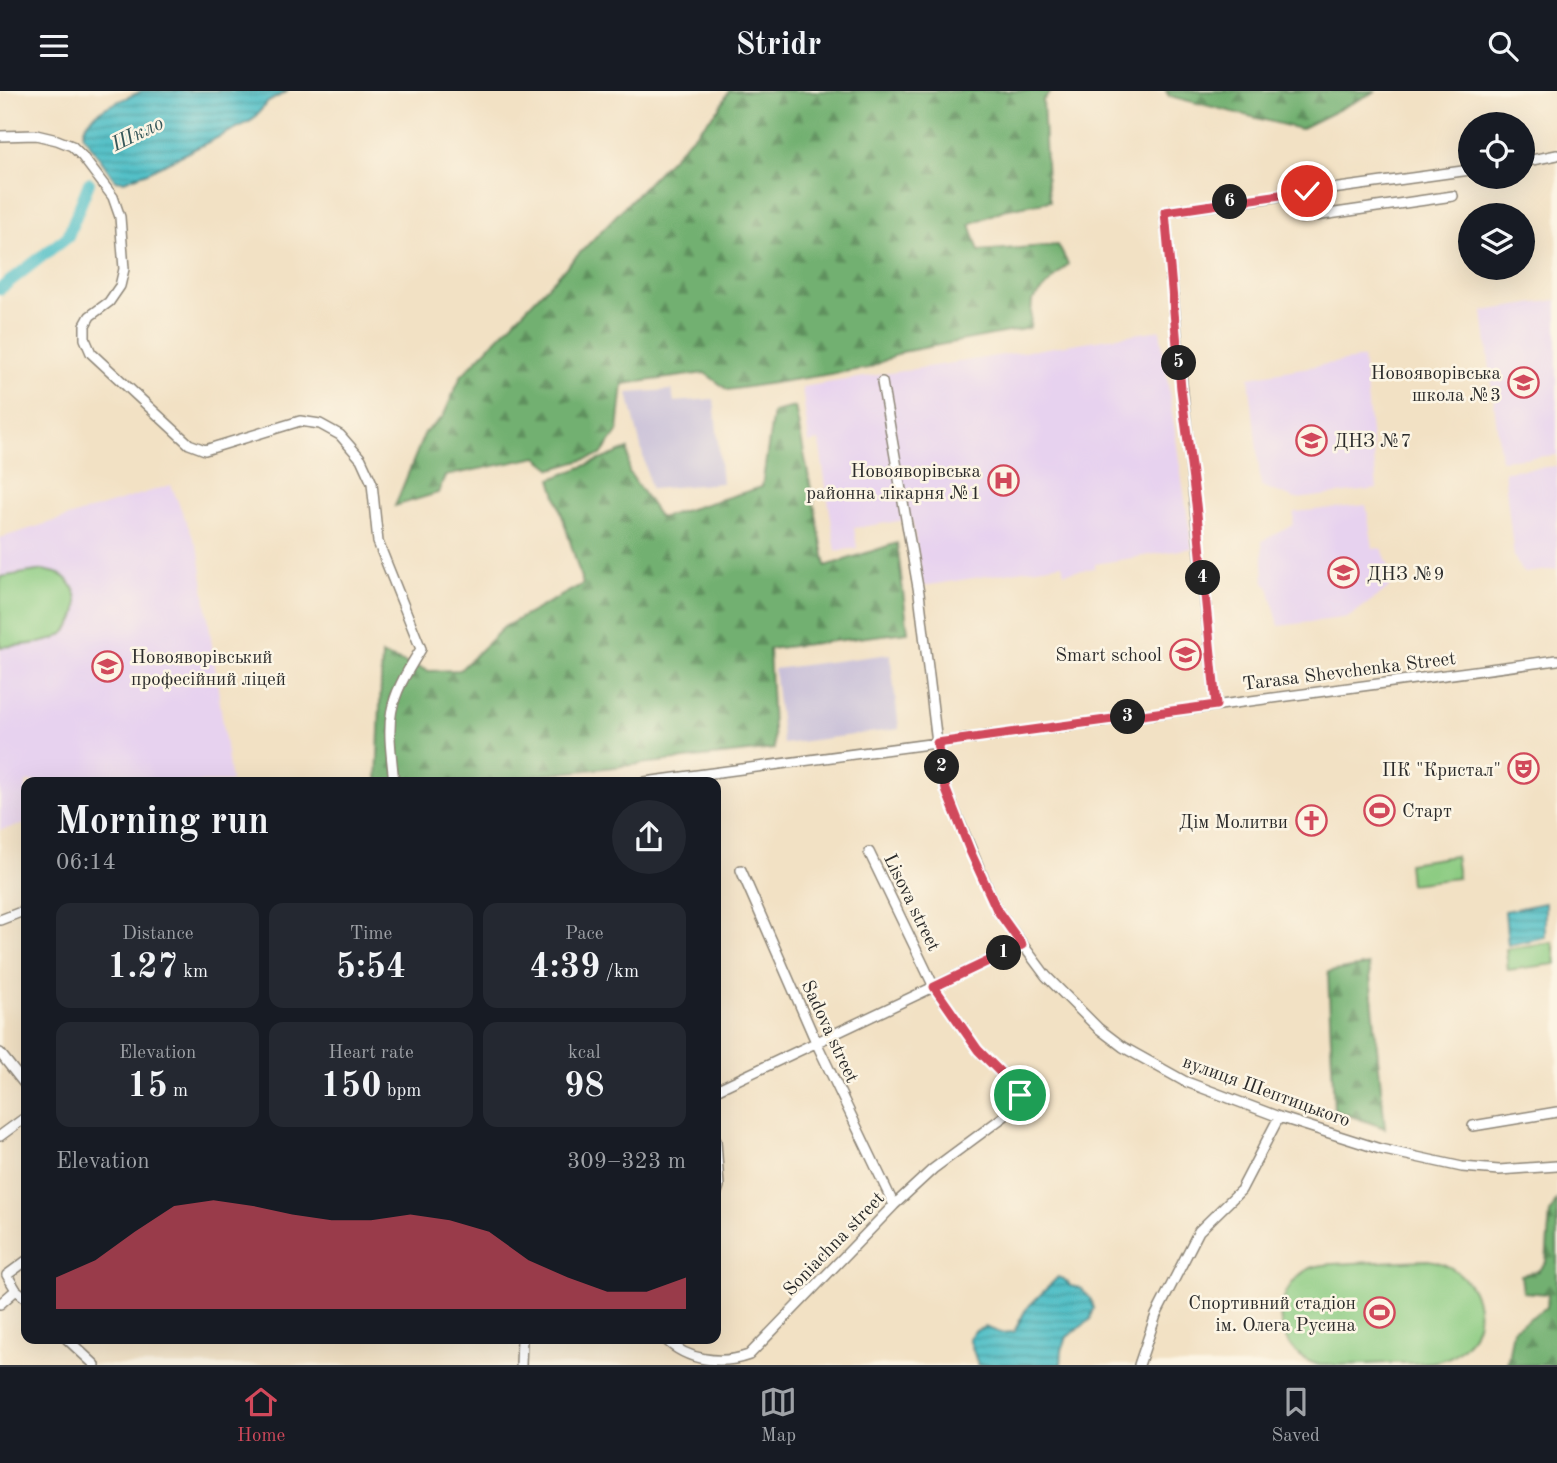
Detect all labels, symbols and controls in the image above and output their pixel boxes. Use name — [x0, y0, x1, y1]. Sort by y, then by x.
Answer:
icon: menu — [35, 27, 73, 65]
icon: search — [1484, 27, 1522, 65]
text: Stridr — [736, 30, 821, 62]
map controls — [1458, 112, 1535, 280]
button: locate — [1458, 112, 1535, 189]
water label: Шкло — [107, 113, 167, 156]
pin — [1277, 161, 1337, 221]
icon: check — [1288, 172, 1326, 210]
pin: 6 — [1212, 185, 1248, 219]
text: 6 — [1224, 192, 1235, 211]
button: layers — [1458, 203, 1535, 280]
pin: 5 — [1162, 345, 1196, 381]
text: 5 — [1173, 353, 1184, 372]
place label: Новояворівська школа №3 — [1370, 365, 1502, 406]
school or university icon: Новояворівська школа №3 — [1507, 366, 1541, 400]
school or university icon: ДНЗ №7 — [1294, 423, 1328, 457]
place label: ДНЗ №7 — [1334, 433, 1412, 452]
place label: Новояворівська районна лікарня №1 — [806, 463, 982, 504]
hospital icon: Новояворівська районна лікарня №1 — [987, 464, 1021, 498]
school or university icon: ДНЗ №9 — [1327, 556, 1361, 590]
pin: 4 — [1186, 561, 1220, 595]
place label: ДНЗ №9 — [1367, 566, 1445, 585]
text: 4 — [1197, 568, 1208, 587]
school or university icon: Smart school — [1168, 637, 1202, 671]
place label: Smart school — [1055, 647, 1162, 666]
place label: Новояворівський професійний ліцей — [131, 649, 286, 690]
school or university icon: Новояворівський професійний ліцей — [91, 650, 125, 684]
street label: Tarasa Shevchenka Street — [1242, 650, 1457, 695]
pin: 3 — [1110, 699, 1146, 735]
text: 3 — [1122, 707, 1133, 726]
pin: 2 — [925, 749, 960, 785]
theatre icon: ПК "Кристал" — [1507, 752, 1541, 786]
text: 2 — [936, 757, 947, 776]
place label: ПК "Кристал" — [1382, 762, 1501, 781]
sports icon: Старт — [1362, 793, 1396, 827]
button: share — [612, 800, 686, 874]
place label: Старт — [1402, 803, 1452, 822]
text: Morning run — [56, 804, 269, 842]
church icon: Дім Молитви — [1294, 804, 1328, 838]
place label: Дім Молитви — [1179, 814, 1288, 833]
text: 06:14 — [56, 851, 116, 874]
street label: Lisova street — [879, 851, 942, 955]
text: Distance — [122, 925, 193, 944]
text: Time — [350, 925, 392, 944]
text: Pace — [565, 925, 604, 944]
pin: 1 — [986, 935, 1021, 971]
text: 1 — [998, 943, 1009, 962]
text: 1.27 — [107, 950, 178, 985]
text: 5:54 — [336, 950, 406, 985]
text: 4:39 — [530, 950, 600, 985]
text: km — [178, 963, 208, 982]
text: /km — [600, 963, 639, 982]
street label: Sadova street — [797, 978, 861, 1086]
text: Elevation — [119, 1044, 196, 1063]
text: Heart rate — [328, 1044, 414, 1063]
text: kcal — [568, 1044, 601, 1063]
street label: вулиця Шептицького — [1180, 1053, 1352, 1132]
pin — [990, 1065, 1050, 1125]
text: 15 — [127, 1069, 168, 1104]
text: 150 — [321, 1069, 381, 1104]
text: 98 — [564, 1069, 605, 1104]
icon: arrive — [1001, 1076, 1039, 1114]
text: m — [168, 1082, 188, 1101]
text: bpm — [381, 1082, 421, 1101]
text: Elevation — [56, 1150, 150, 1173]
text: 309–323 m — [567, 1150, 686, 1173]
street label: Soniachna street — [781, 1189, 889, 1300]
place label: Спортивний стадіон ім. Олега Русина — [1188, 1295, 1357, 1336]
sports icon: Спортивний стадіон ім. Олега Русина — [1362, 1296, 1396, 1330]
tab: Home — [237, 1383, 285, 1448]
tab: Map — [759, 1383, 797, 1448]
tab: Saved — [1272, 1383, 1320, 1448]

